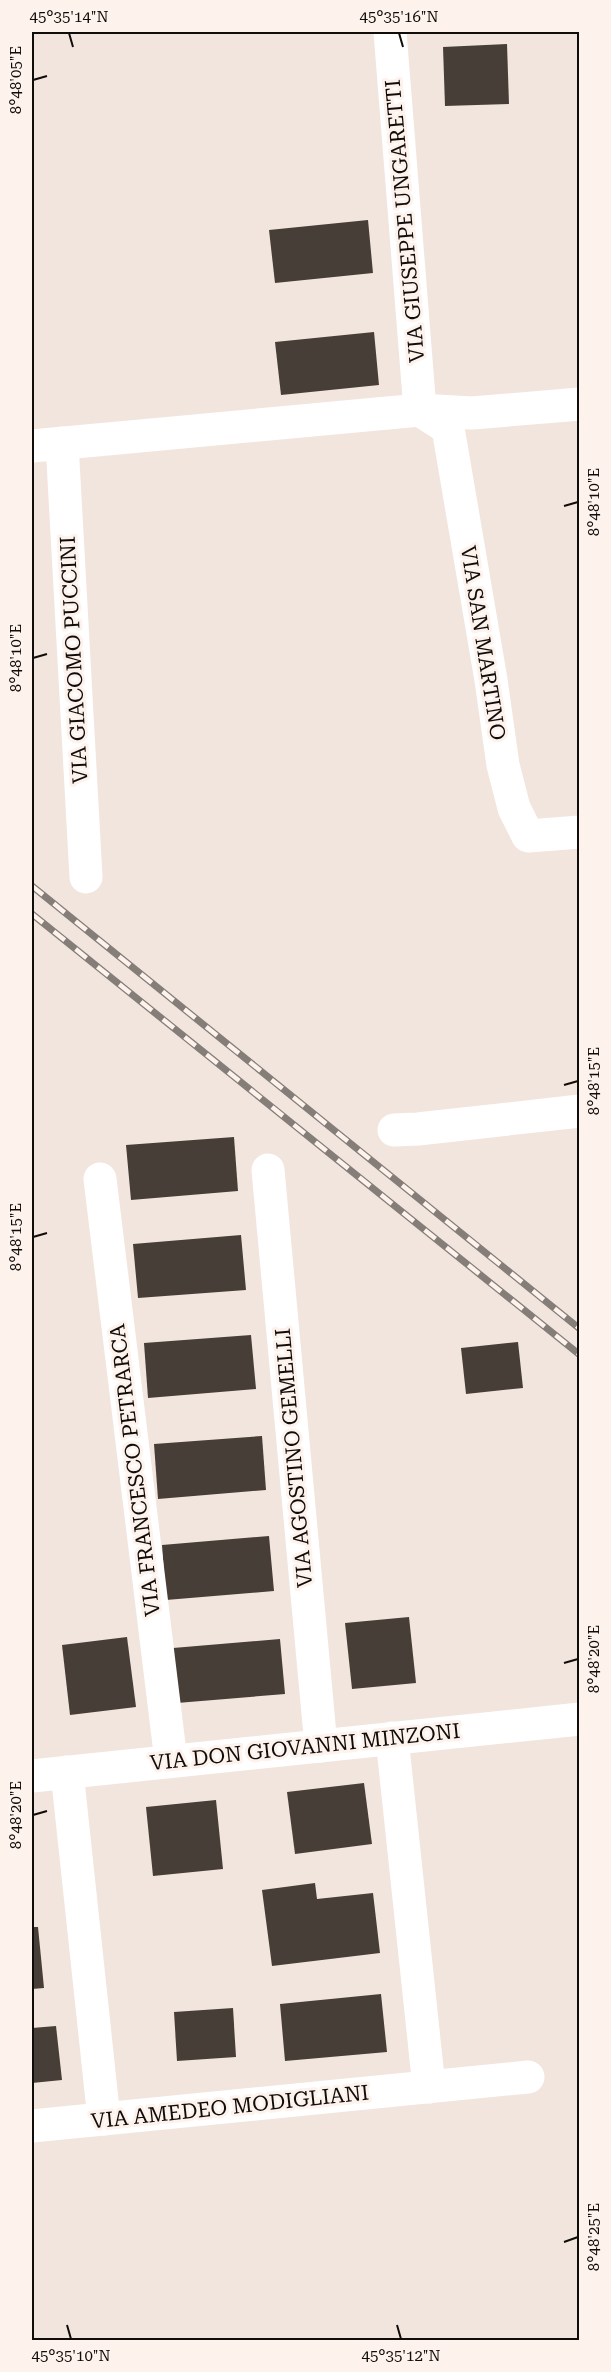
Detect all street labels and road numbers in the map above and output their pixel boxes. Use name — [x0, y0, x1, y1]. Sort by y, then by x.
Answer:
street label: VIA GIUSEPPE UNGARETTI — [381, 78, 429, 364]
street label: VIA GIACOMO PUCCINI — [56, 536, 92, 784]
street label: VIA SAN MARTINO — [456, 544, 510, 742]
street label: VIA FRANCESCO PETRARCA — [105, 1322, 165, 1618]
street label: VIA AGOSTINO GEMELLI — [271, 1327, 317, 1589]
street label: VIA DON GIOVANNI MINZONI — [149, 1719, 461, 1775]
street label: VIA AMEDEO MODIGLIANI — [90, 2080, 370, 2134]

